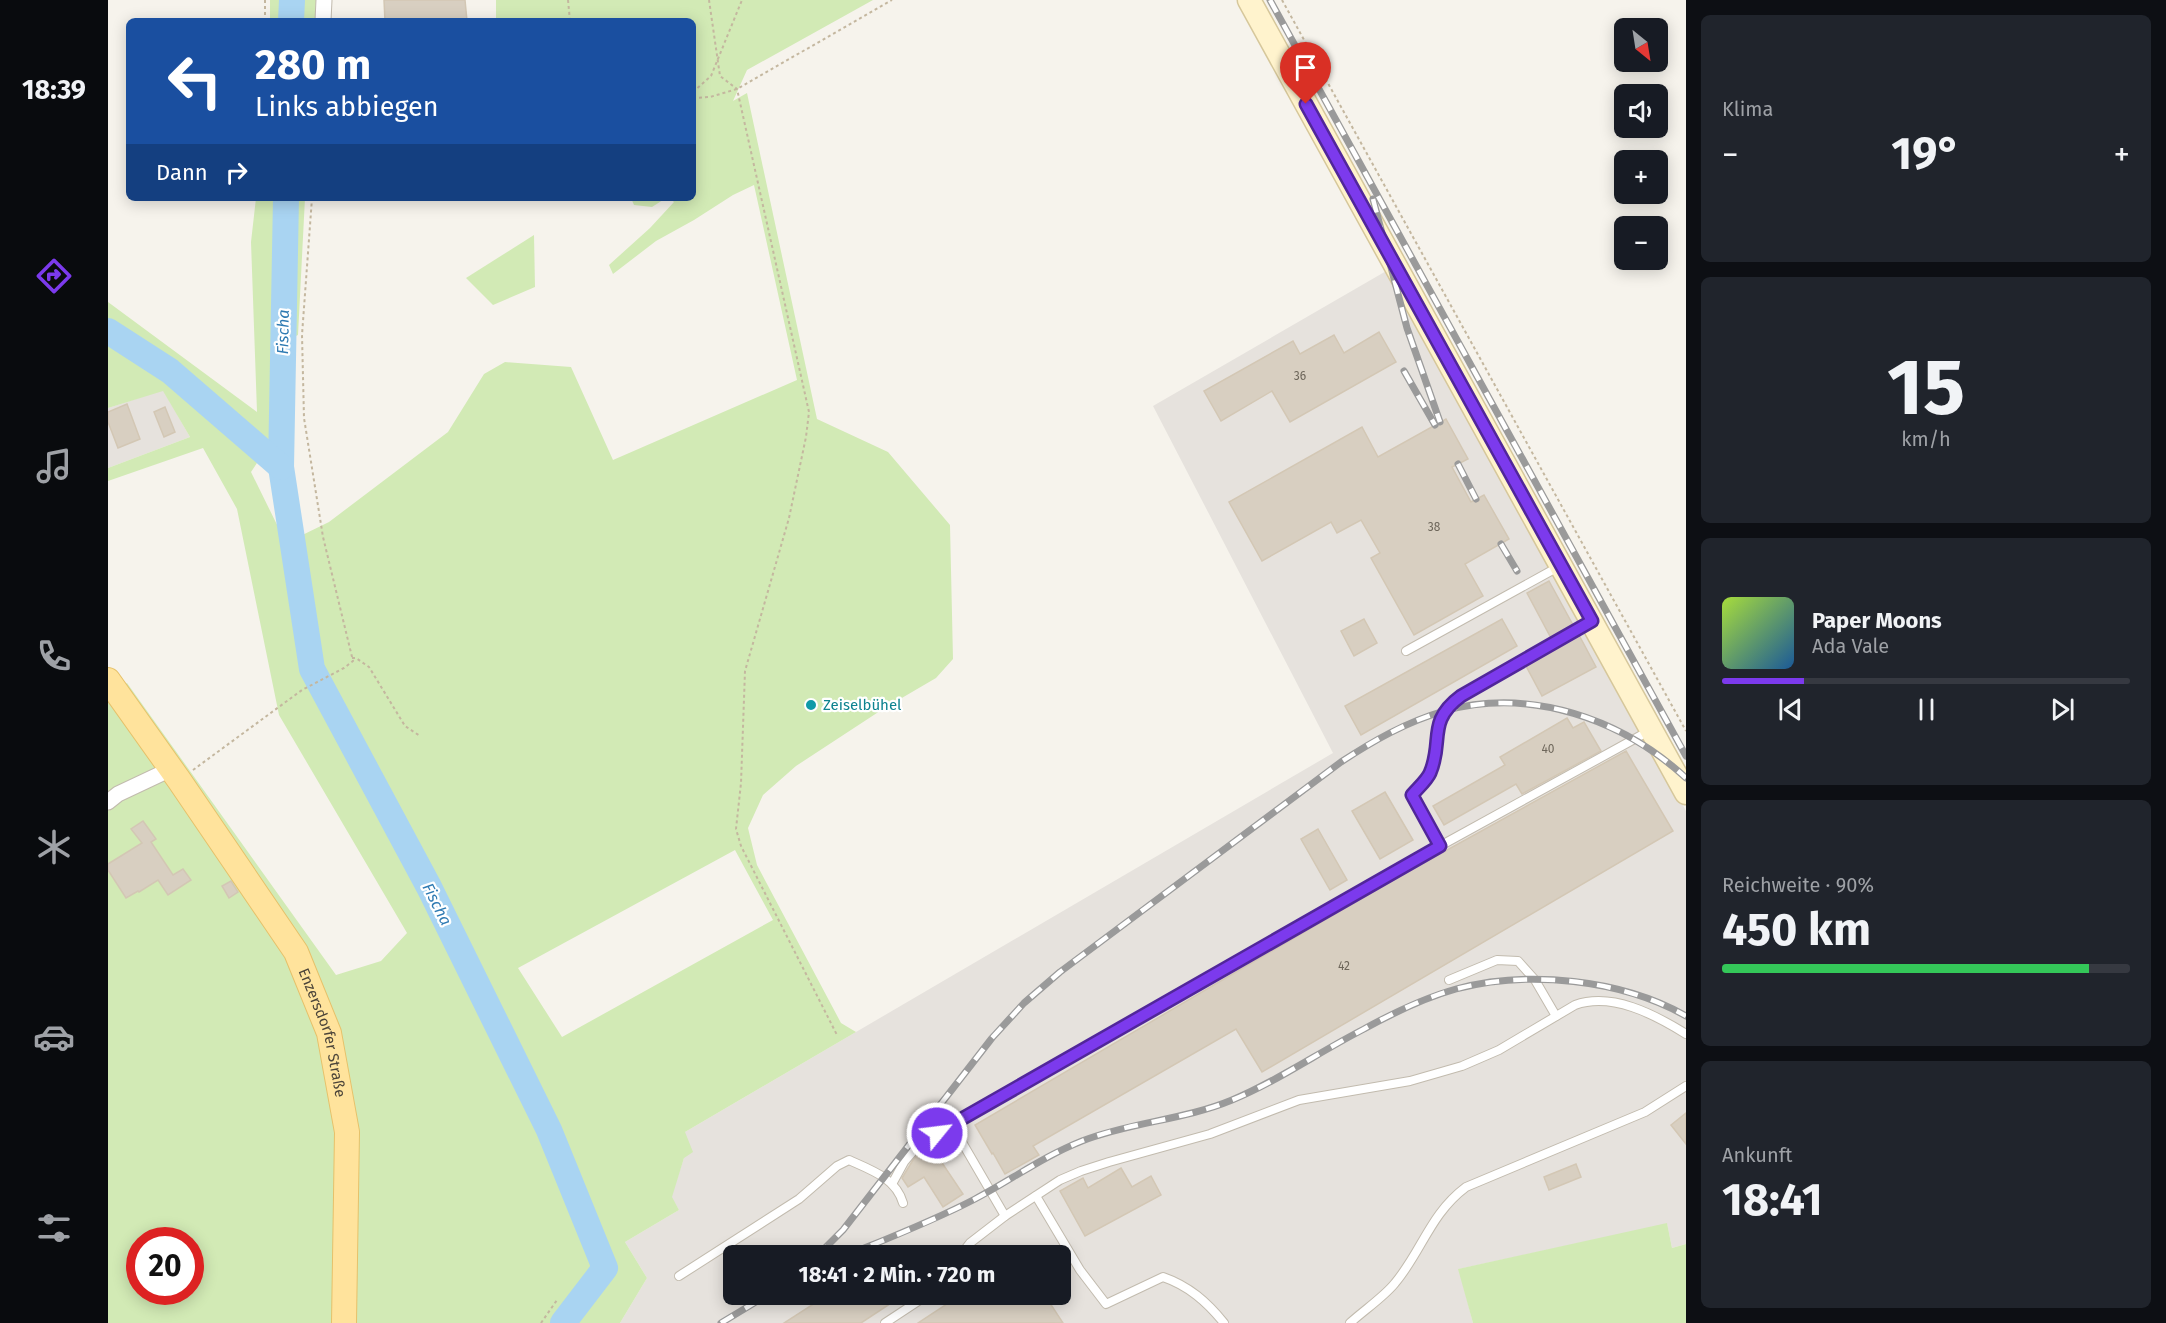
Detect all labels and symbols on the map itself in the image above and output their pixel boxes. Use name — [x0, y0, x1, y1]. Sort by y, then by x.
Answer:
north arrow — [1614, 18, 1668, 72]
pin — [1280, 42, 1331, 104]
water label: Fischa — [273, 309, 293, 355]
house number: 36 — [1294, 369, 1306, 383]
house number: 38 — [1428, 520, 1441, 534]
place label: Zeiselbühel — [823, 696, 902, 714]
marker: Zeiselbühel — [804, 698, 818, 712]
house number: 40 — [1541, 742, 1555, 756]
water label: Fischa — [418, 880, 456, 928]
house number: 42 — [1338, 959, 1350, 973]
street label: Enzersdorfer Straße — [294, 965, 350, 1099]
position arrow — [905, 1101, 969, 1165]
speed limit sign: 20 — [126, 1227, 204, 1305]

